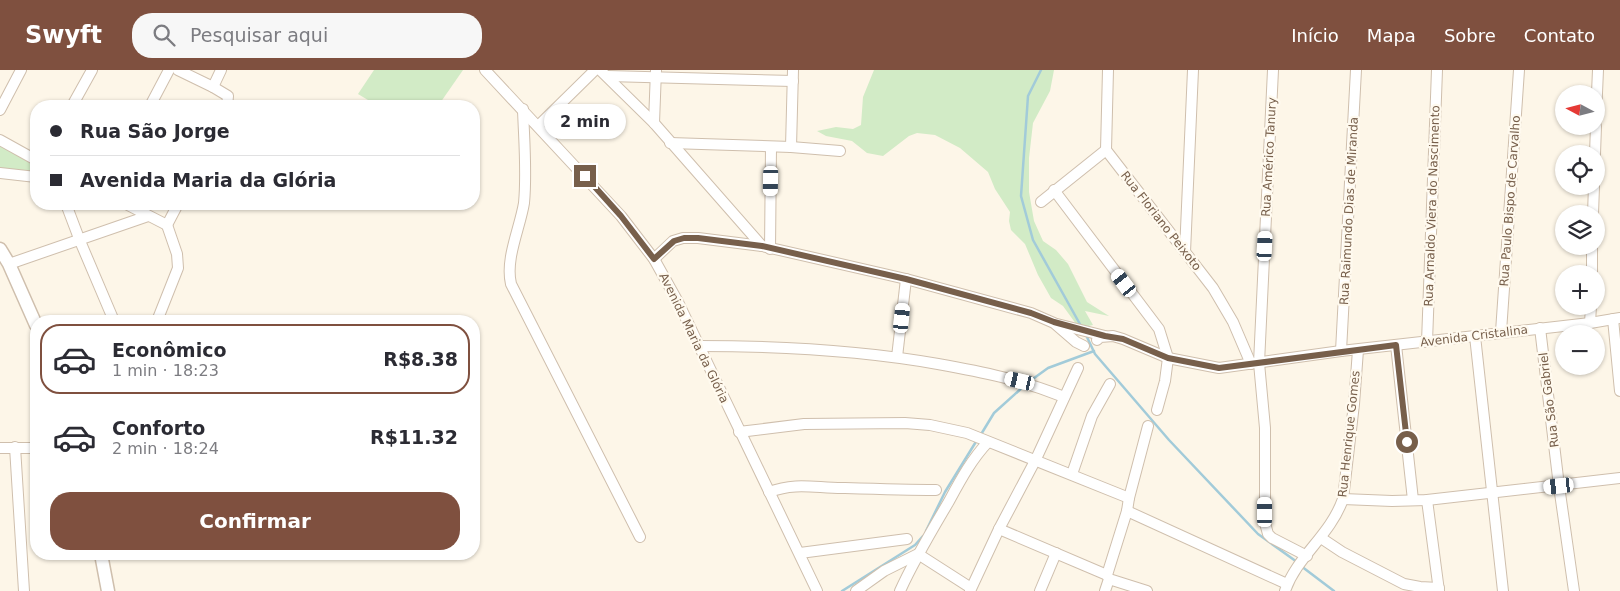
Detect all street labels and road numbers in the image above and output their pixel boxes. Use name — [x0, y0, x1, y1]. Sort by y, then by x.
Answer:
street label: Rua Américo Tanury — [1259, 97, 1279, 217]
street label: Rua Arnaldo Viera do Nascimento — [1421, 105, 1443, 307]
street label: Rua Paulo Bispo de Carvalho — [1497, 115, 1523, 287]
street label: Rua Raimundo Dias de Miranda — [1337, 117, 1361, 305]
street label: Rua Floriano Peixoto — [1118, 169, 1204, 273]
street label: Avenida Maria da Glória — [656, 271, 732, 405]
street label: Avenida Cristalina — [1419, 322, 1529, 350]
street label: Rua São Gabriel — [1536, 352, 1562, 448]
street label: Rua Henrique Gomes — [1335, 370, 1363, 498]

